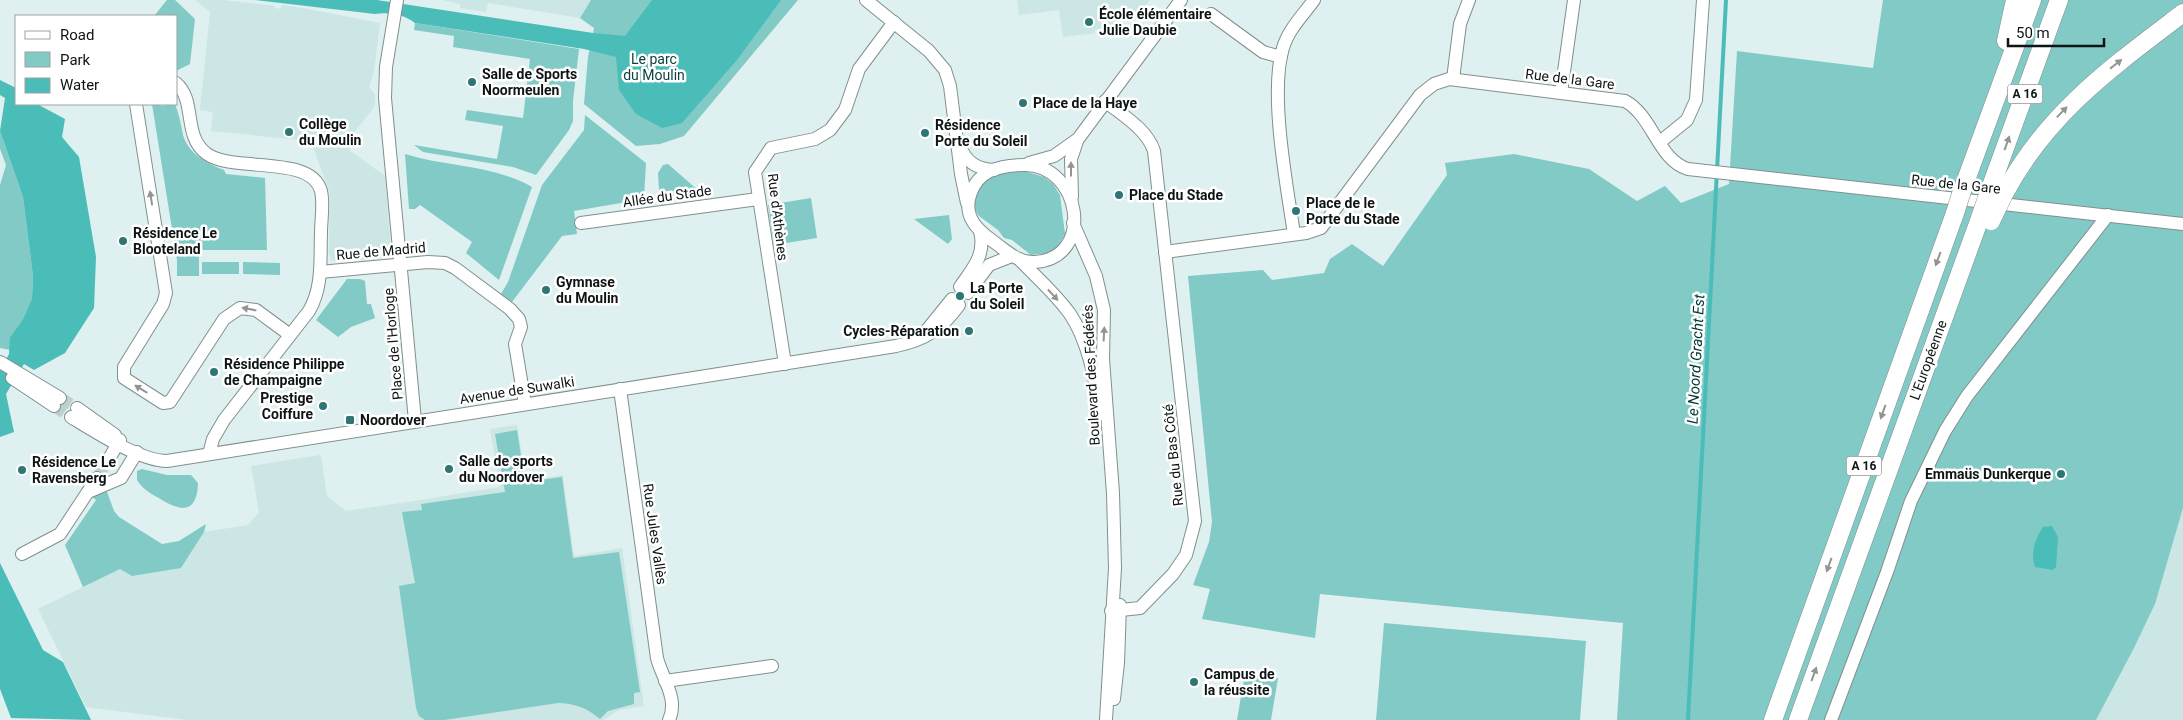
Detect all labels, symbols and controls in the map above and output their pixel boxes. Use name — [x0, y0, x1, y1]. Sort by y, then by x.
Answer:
place label: École élémentaire Julie Daubie — [1099, 5, 1212, 38]
legend — [15, 15, 178, 105]
scale bar — [2008, 15, 2104, 47]
marker: École élémentaire Julie Daubie — [1083, 16, 1095, 28]
text: 50 m — [2016, 24, 2050, 42]
text: Road — [60, 26, 94, 44]
text: Park — [60, 51, 91, 69]
park label: Le parc du Moulin — [623, 51, 685, 83]
one-way arrow — [2109, 59, 2123, 69]
place label: Salle de Sports Noormeulen — [482, 66, 577, 98]
street label: Rue de la Gare — [1525, 66, 1615, 92]
text: Water — [60, 76, 99, 94]
marker: Salle de Sports Noormeulen — [466, 76, 478, 88]
road number: A 16 — [2008, 85, 2042, 104]
place label: Place de la Haye — [1033, 95, 1137, 111]
marker: Place de la Haye — [1017, 97, 1029, 109]
one-way arrow — [2056, 106, 2068, 118]
place label: Collège du Moulin — [299, 116, 362, 148]
place label: Résidence Porte du Soleil — [935, 117, 1027, 149]
marker: Collège du Moulin — [283, 126, 295, 138]
marker: Résidence Porte du Soleil — [919, 127, 931, 139]
one-way arrow — [2003, 135, 2011, 150]
one-way arrow — [1067, 160, 1075, 176]
street label: Rue de la Gare — [1911, 171, 2001, 197]
street label: Rue d'Athènes — [765, 172, 791, 262]
street label: Allée du Stade — [622, 182, 712, 210]
place label: Place du Stade — [1129, 187, 1223, 203]
marker: Place du Stade — [1113, 189, 1125, 201]
one-way arrow — [146, 190, 154, 206]
place label: Place de le Porte du Stade — [1306, 195, 1400, 227]
marker: Place de le Porte du Stade — [1290, 205, 1302, 217]
place label: Résidence Le Blooteland — [133, 225, 218, 257]
marker: Résidence Le Blooteland — [117, 235, 129, 247]
street label: Rue de Madrid — [336, 239, 426, 263]
one-way arrow — [1934, 251, 1941, 266]
place label: Gymnase du Moulin — [556, 274, 619, 306]
place label: La Porte du Soleil — [970, 280, 1024, 312]
marker: Gymnase du Moulin — [540, 284, 552, 296]
street label: Place de l'Horloge — [380, 287, 406, 401]
one-way arrow — [1047, 288, 1059, 300]
marker: La Porte du Soleil — [954, 290, 966, 302]
water label: Le Noord Gracht Est — [1684, 293, 1708, 424]
street label: Boulevard des Fédérés — [1079, 304, 1103, 446]
one-way arrow — [241, 305, 257, 313]
street label: L'Européenne — [1906, 318, 1950, 402]
place label: Cycles-Réparation — [843, 323, 959, 339]
marker: Cycles-Réparation — [963, 325, 975, 337]
one-way arrow — [1100, 326, 1108, 342]
place label: Résidence Philippe de Champaigne — [224, 356, 345, 388]
marker: Résidence Philippe de Champaigne — [208, 366, 220, 378]
street label: Avenue de Suwalki — [458, 373, 576, 407]
one-way arrow — [134, 384, 147, 393]
place label: Prestige Coiffure — [260, 390, 313, 422]
marker: Prestige Coiffure — [317, 400, 329, 412]
street label: Rue du Bas Côté — [1160, 403, 1186, 507]
one-way arrow — [1879, 404, 1886, 419]
place label: Noordover — [360, 412, 426, 428]
marker: Noordover — [344, 414, 356, 426]
place label: Salle de sports du Noordover — [459, 453, 553, 485]
place label: Résidence Le Ravensberg — [32, 454, 117, 486]
road number: A 16 — [1846, 456, 1882, 476]
marker: Salle de sports du Noordover — [443, 463, 455, 475]
marker: Résidence Le Ravensberg — [16, 464, 28, 476]
place label: Emmaüs Dunkerque — [1925, 466, 2051, 482]
marker: Emmaüs Dunkerque — [2055, 468, 2067, 480]
street label: Rue Jules Vallès — [640, 482, 670, 586]
one-way arrow — [1824, 557, 1832, 572]
place label: Campus de la réussite — [1204, 666, 1275, 698]
one-way arrow — [1810, 666, 1818, 681]
marker: Campus de la réussite — [1188, 676, 1200, 688]

